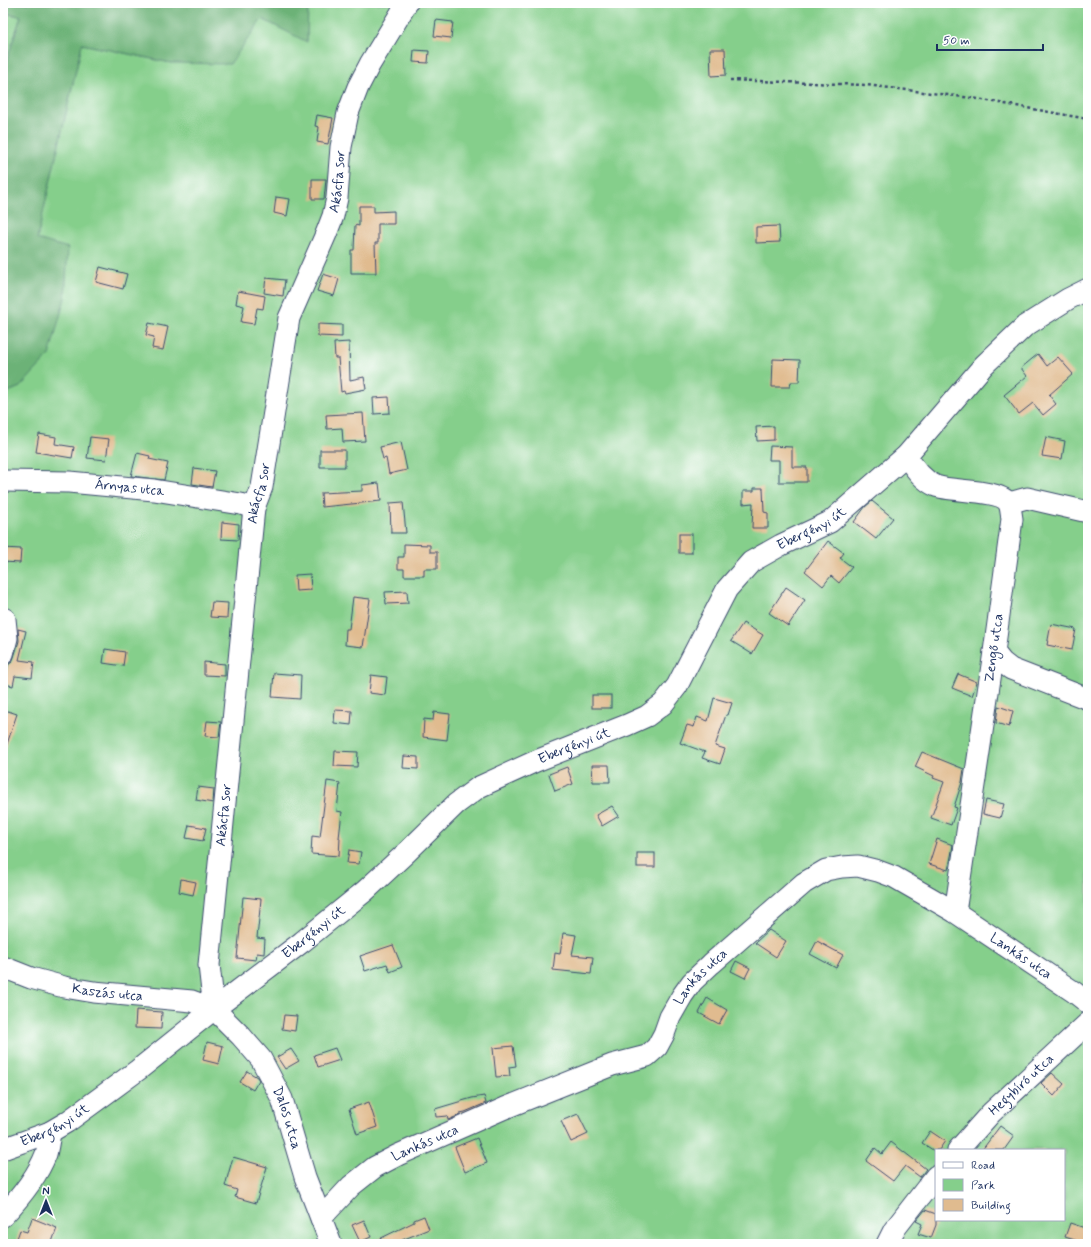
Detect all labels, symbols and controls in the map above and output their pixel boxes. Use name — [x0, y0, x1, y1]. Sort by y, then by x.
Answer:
scale bar — [937, 26, 1043, 52]
text: 50 m — [943, 33, 970, 49]
street label: Akácfa sor — [325, 150, 350, 215]
street label: Akácfa sor — [243, 461, 275, 525]
street label: Árnyas utca — [94, 475, 167, 501]
street label: Ebergényi út — [774, 502, 851, 555]
street label: Zengő utca — [980, 612, 1009, 684]
street label: Ebergényi út — [535, 723, 614, 768]
street label: Akácfa sor — [212, 783, 236, 847]
street label: Ebergényi út — [278, 901, 350, 963]
street label: Lankás utca — [986, 929, 1055, 984]
street label: Lankás utca — [670, 945, 731, 1008]
street label: Kaszás utca — [71, 979, 144, 1005]
street label: Hegybíró utca — [985, 1050, 1058, 1120]
street label: Dalos utca — [268, 1083, 305, 1151]
street label: Ebergényi út — [18, 1099, 93, 1151]
street label: Lankás utca — [389, 1120, 461, 1166]
legend — [935, 1149, 1065, 1221]
text: Road — [971, 1158, 995, 1174]
text: Park — [971, 1178, 995, 1194]
north arrow — [26, 1181, 66, 1221]
text: N — [42, 1185, 50, 1199]
text: Building — [971, 1198, 1011, 1215]

